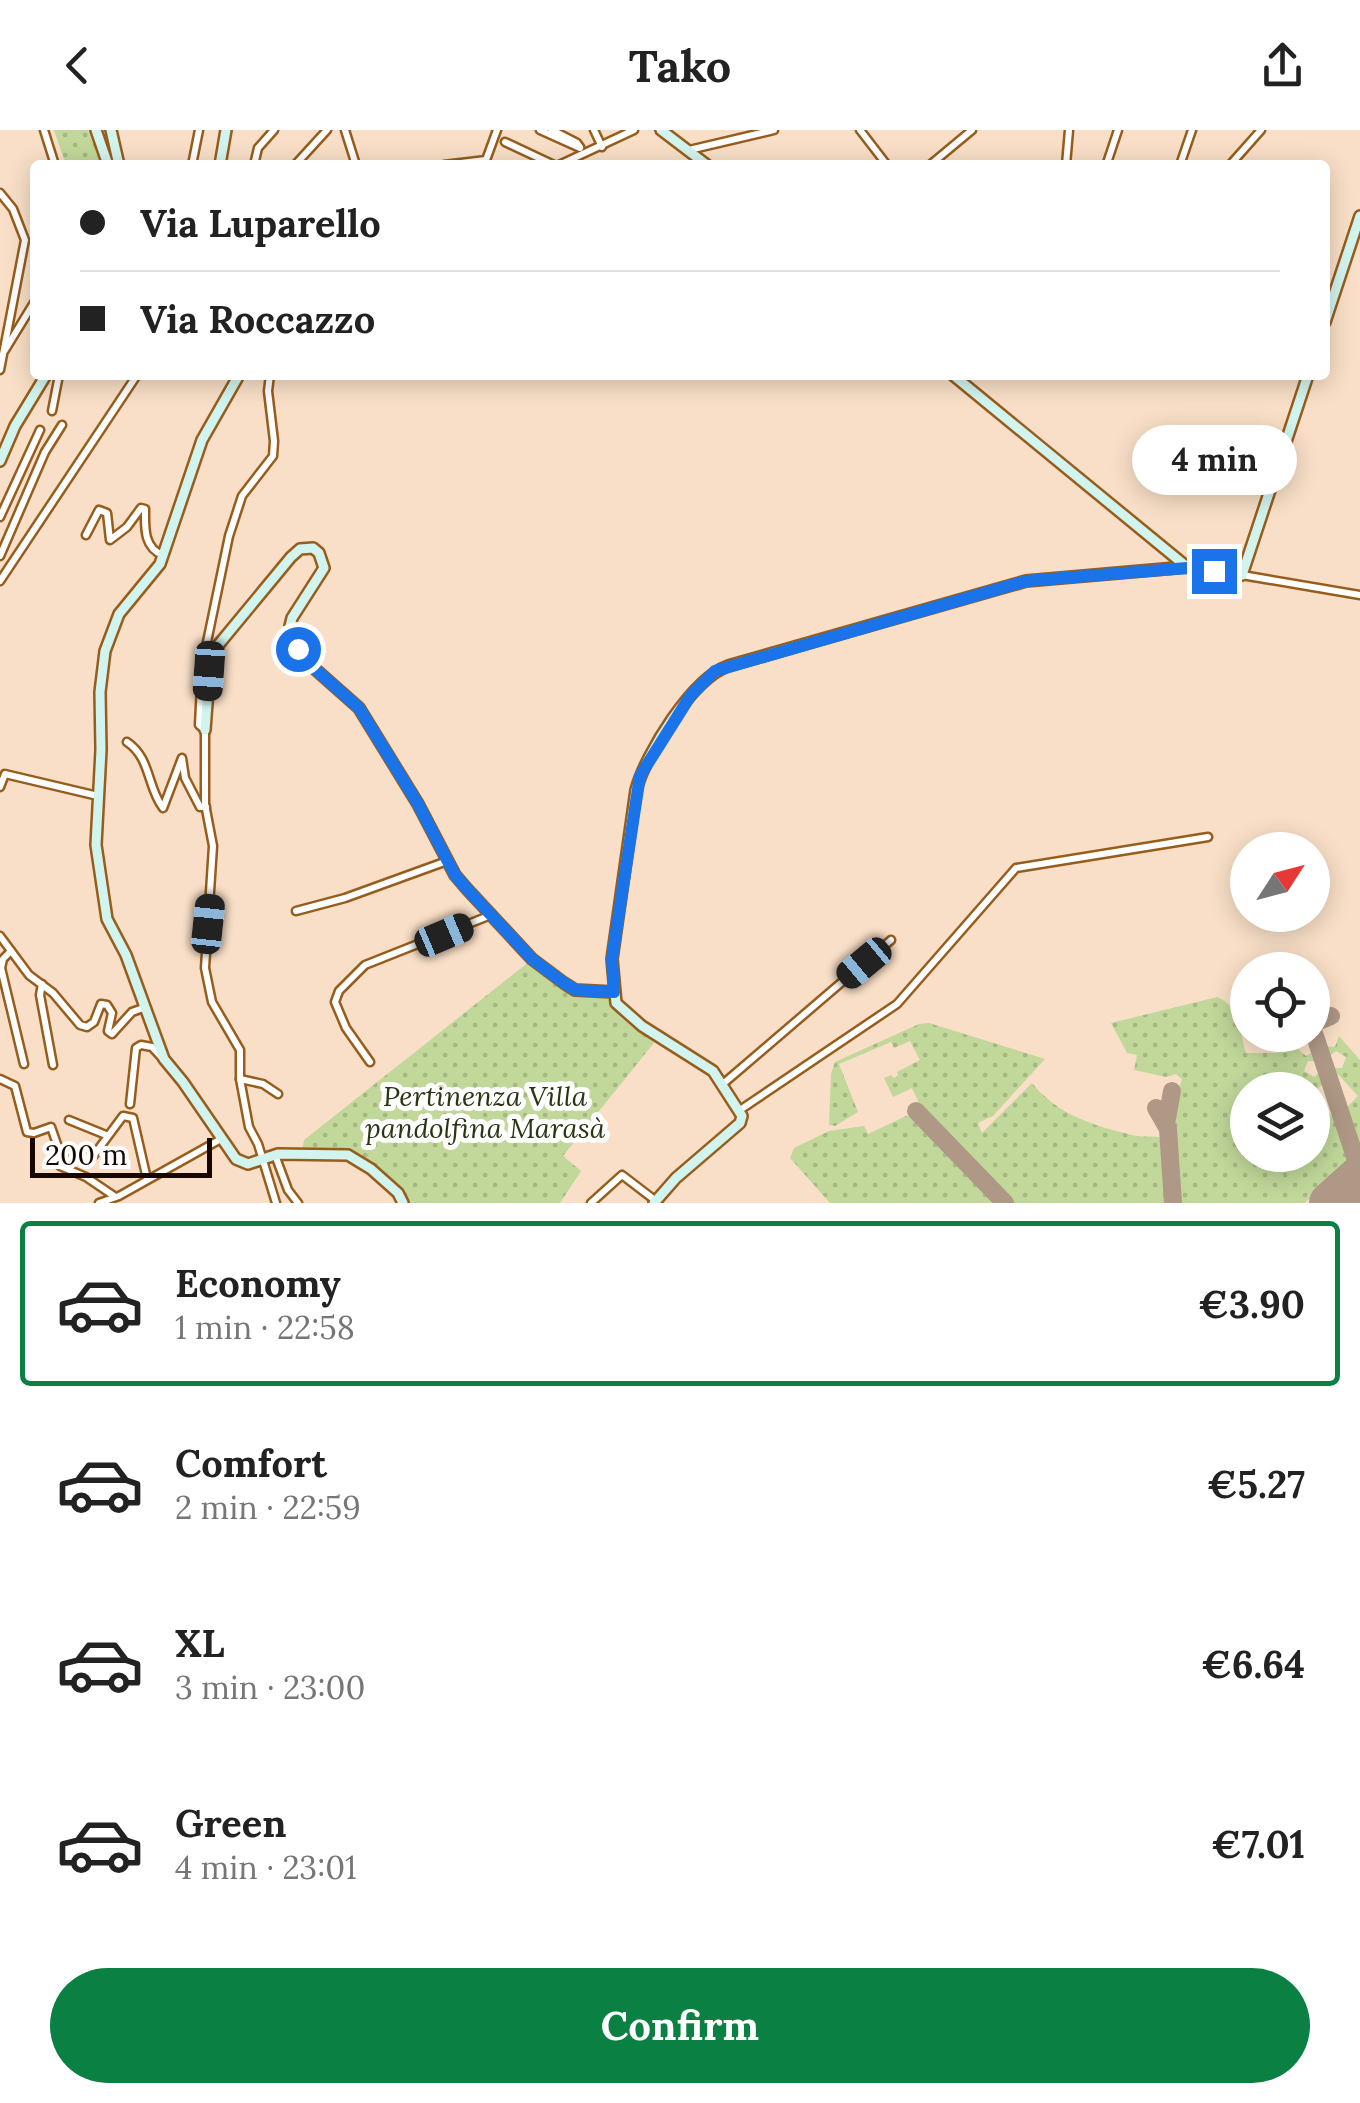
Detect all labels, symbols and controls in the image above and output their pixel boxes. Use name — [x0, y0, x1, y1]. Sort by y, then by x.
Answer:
text: Tako — [629, 37, 731, 94]
icon: back — [50, 38, 105, 93]
icon: share — [1255, 38, 1310, 93]
text: Via Luparello — [140, 199, 381, 247]
text: Via Roccazzo — [140, 295, 375, 343]
callout: 4 min — [1132, 426, 1296, 496]
text: 4 min — [1171, 439, 1258, 480]
route end — [1192, 549, 1237, 594]
route start — [276, 627, 321, 672]
car — [192, 640, 226, 702]
north arrow — [1230, 832, 1330, 932]
map controls — [1230, 832, 1330, 1172]
car — [190, 893, 226, 955]
car — [411, 909, 477, 961]
car — [831, 932, 897, 994]
button: locate — [1230, 952, 1330, 1052]
button: layers — [1230, 1072, 1330, 1172]
park label: Pertinenza Villa pandolfina Marasà — [365, 1078, 606, 1146]
scale bar — [30, 1133, 212, 1178]
text: 200 m — [45, 1137, 127, 1173]
icon: car — [55, 1259, 145, 1349]
text: Economy — [175, 1259, 341, 1307]
text: €3.90 — [1198, 1280, 1305, 1328]
text: 1 min · 22:58 — [175, 1307, 355, 1348]
icon: car — [55, 1439, 145, 1529]
text: Comfort — [175, 1439, 327, 1487]
text: €5.27 — [1207, 1460, 1305, 1508]
text: 2 min · 22:59 — [175, 1487, 361, 1528]
icon: car — [55, 1619, 145, 1709]
text: XL — [175, 1619, 225, 1667]
text: €6.64 — [1201, 1640, 1305, 1688]
text: 3 min · 23:00 — [175, 1667, 365, 1708]
icon: car — [55, 1799, 145, 1889]
text: Green — [175, 1799, 287, 1847]
text: €7.01 — [1211, 1820, 1305, 1868]
text: 4 min · 23:01 — [175, 1847, 357, 1888]
button: Confirm — [50, 1968, 1310, 2083]

